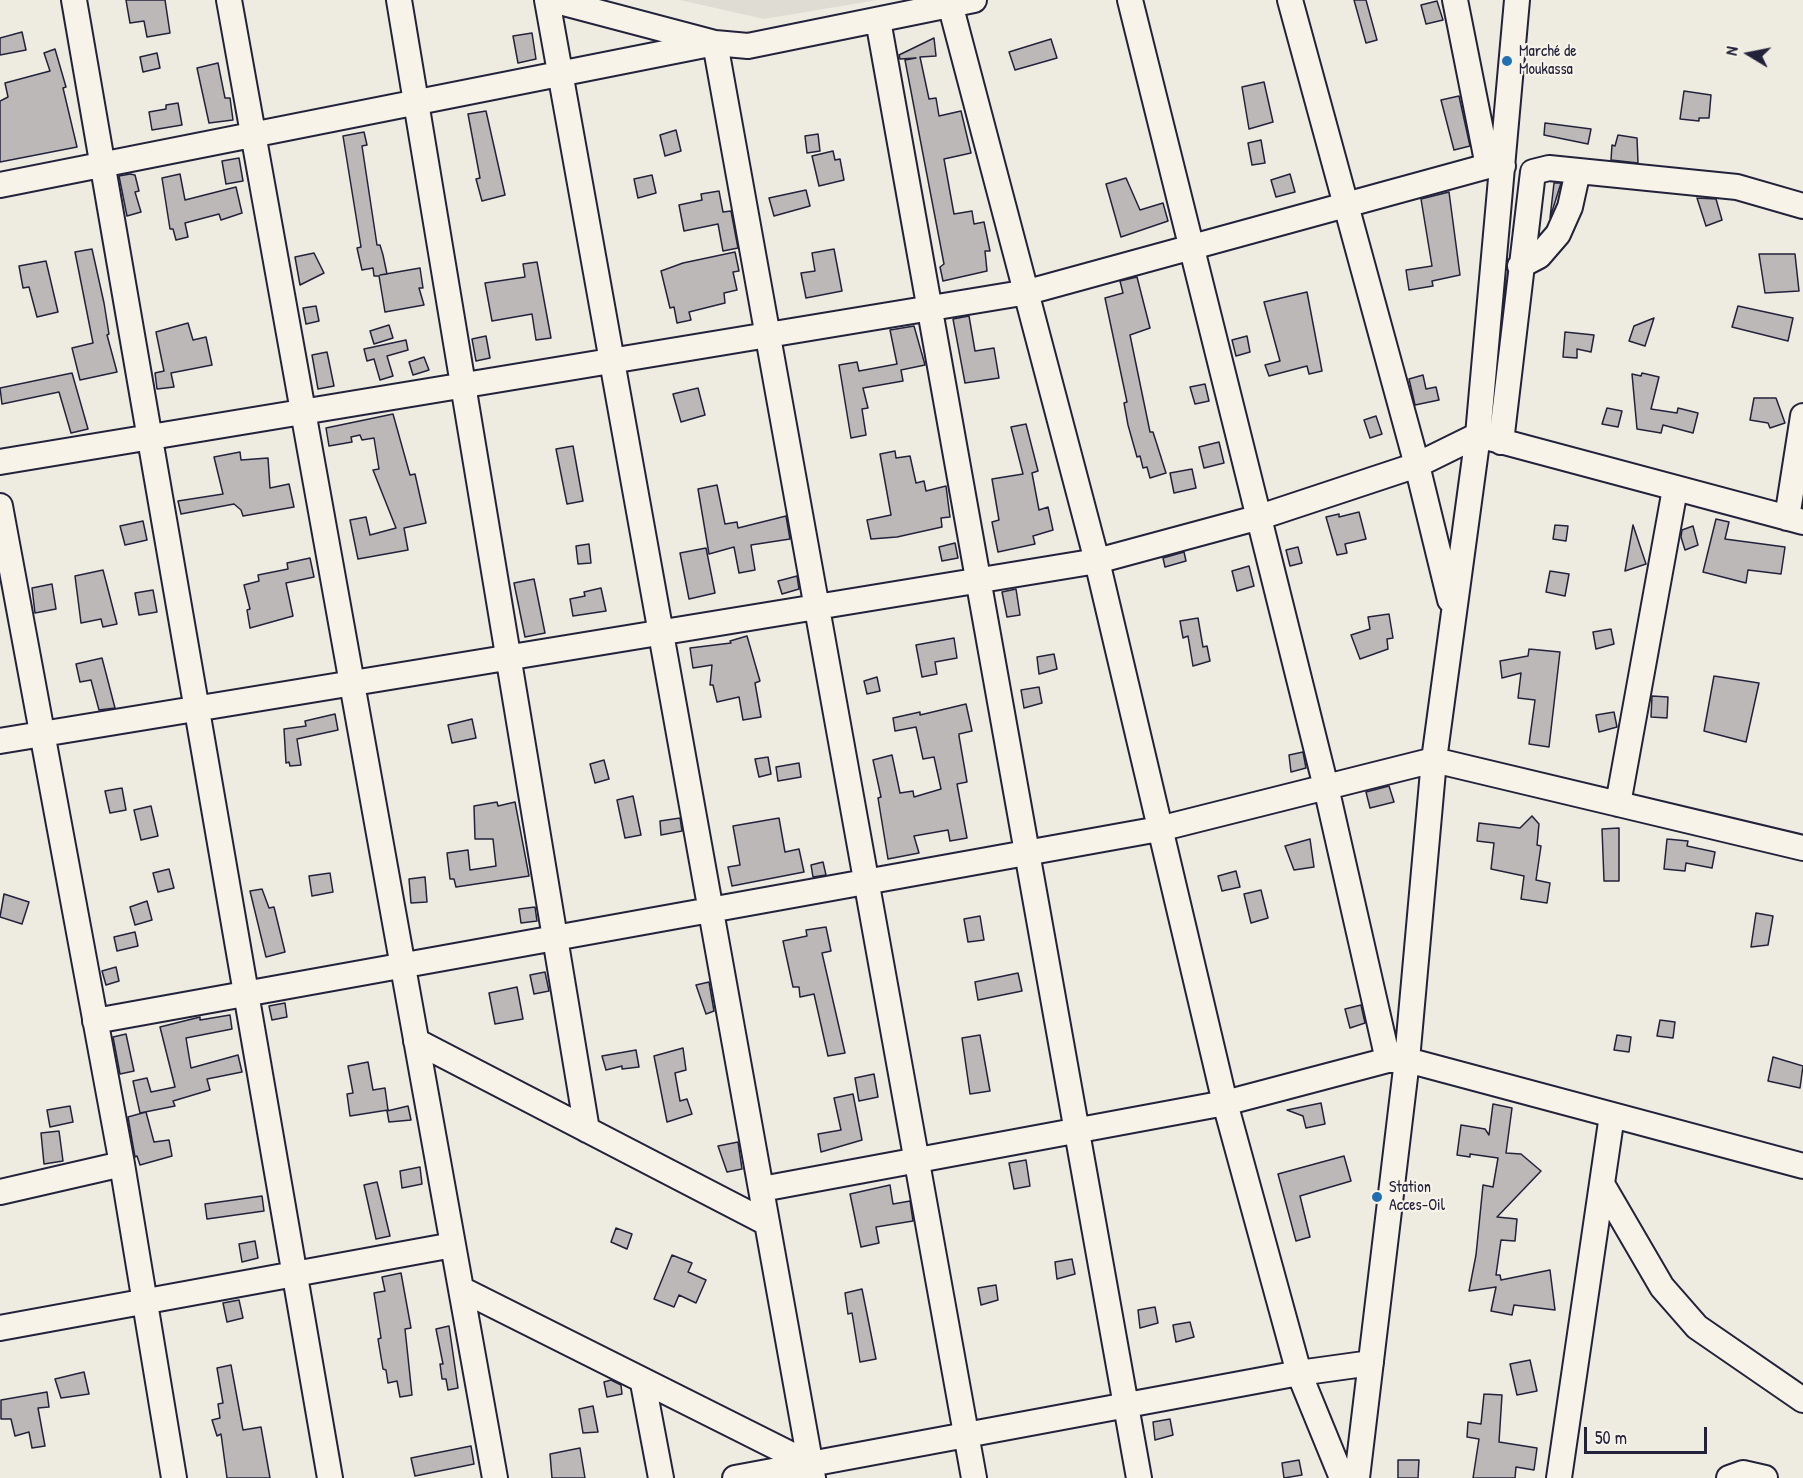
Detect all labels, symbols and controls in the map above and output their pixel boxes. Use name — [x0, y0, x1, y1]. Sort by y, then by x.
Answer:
north arrow — [1719, 24, 1779, 84]
place label: Marché de Moukassa — [1519, 42, 1577, 80]
text: N — [1720, 45, 1743, 57]
marker: Marché de Moukassa — [1500, 54, 1514, 68]
place label: Station Acces-Oil — [1389, 1178, 1445, 1216]
marker: Station Acces-Oil — [1370, 1190, 1384, 1204]
scale bar — [1587, 1415, 1710, 1453]
text: 50 m — [1595, 1425, 1627, 1450]

